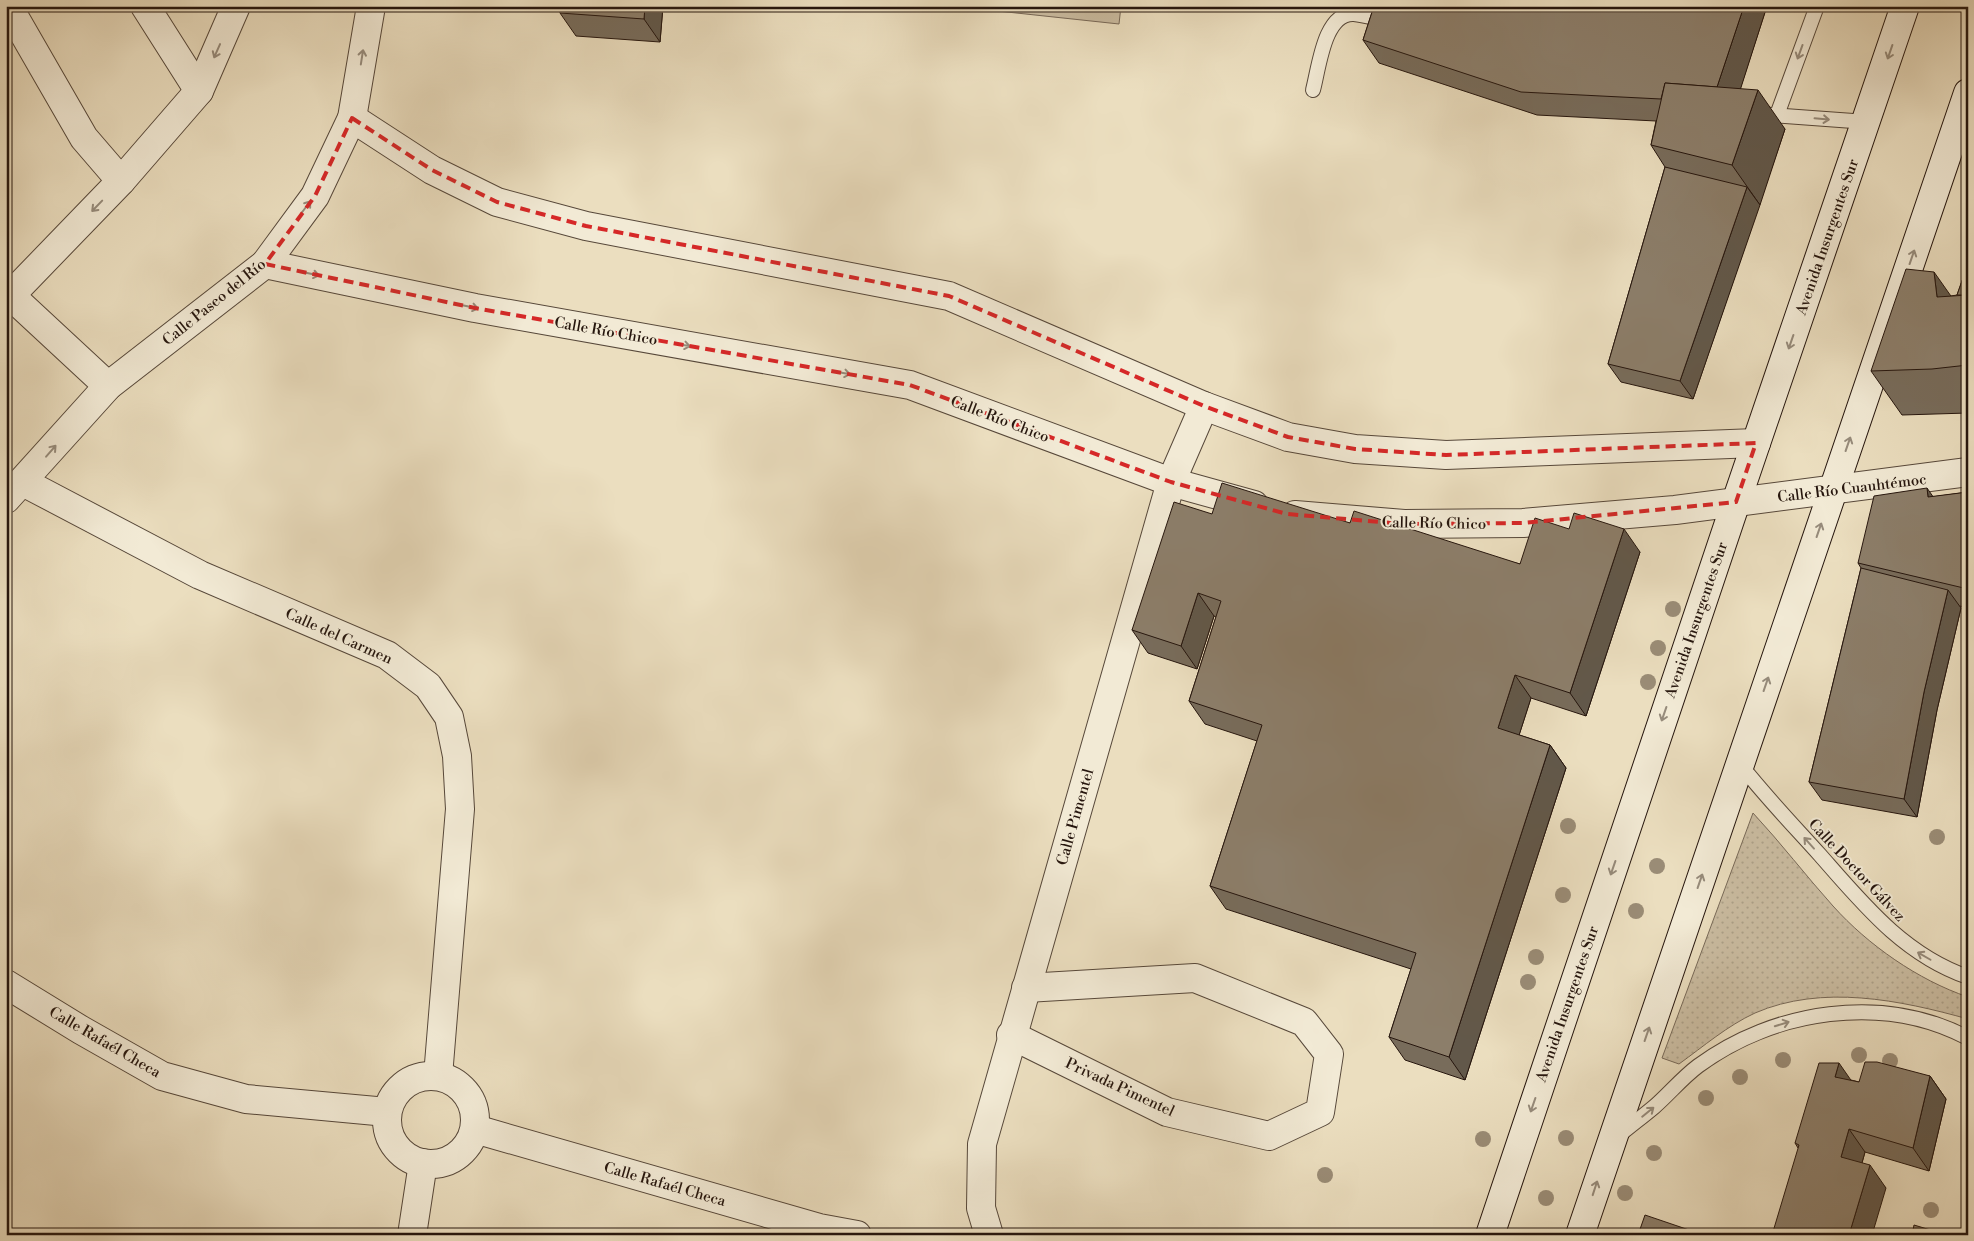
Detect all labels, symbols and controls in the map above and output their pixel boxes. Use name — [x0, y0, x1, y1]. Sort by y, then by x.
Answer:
one-way arrow — [211, 43, 221, 58]
one-way arrow — [1795, 44, 1804, 59]
one-way arrow — [1885, 44, 1894, 60]
one-way arrow — [357, 49, 367, 65]
one-way arrow — [1813, 114, 1829, 124]
street label: Avenida Insurgentes Sur — [1792, 156, 1863, 319]
one-way arrow — [91, 200, 103, 212]
one-way arrow — [301, 201, 312, 214]
one-way arrow — [1908, 250, 1917, 265]
street label: Calle Paseo del Río — [159, 255, 270, 350]
one-way arrow — [304, 269, 320, 279]
one-way arrow — [463, 303, 479, 312]
street label: Calle Río Chico — [553, 313, 659, 350]
one-way arrow — [1786, 334, 1795, 350]
one-way arrow — [675, 340, 691, 350]
one-way arrow — [835, 369, 851, 379]
street label: Calle Río Chico — [948, 392, 1052, 447]
one-way arrow — [1844, 437, 1853, 452]
one-way arrow — [45, 444, 57, 457]
street label: Calle Río Cuauhtémoc — [1776, 470, 1928, 507]
street label: Calle Río Chico — [1382, 513, 1486, 534]
one-way arrow — [1815, 523, 1824, 538]
street label: Avenida Insurgentes Sur — [1661, 539, 1732, 702]
street label: Calle del Carmen — [282, 604, 395, 669]
one-way arrow — [1762, 676, 1771, 692]
one-way arrow — [1659, 706, 1669, 722]
street label: Calle Pimentel — [1053, 766, 1098, 868]
street label: Calle Doctor Gálvez — [1804, 815, 1909, 926]
one-way arrow — [1803, 836, 1815, 849]
one-way arrow — [1607, 860, 1617, 876]
one-way arrow — [1695, 873, 1705, 889]
street label: Avenida Insurgentes Sur — [1532, 923, 1603, 1086]
one-way arrow — [1916, 951, 1931, 961]
street label: Calle Rafaél Checa — [45, 1003, 164, 1082]
one-way arrow — [1774, 1018, 1790, 1028]
one-way arrow — [1643, 1027, 1652, 1043]
street label: Privada Pimentel — [1062, 1054, 1178, 1121]
one-way arrow — [1528, 1097, 1537, 1113]
one-way arrow — [1641, 1106, 1654, 1117]
street label: Calle Rafaél Checa — [602, 1158, 728, 1211]
one-way arrow — [1591, 1181, 1600, 1197]

